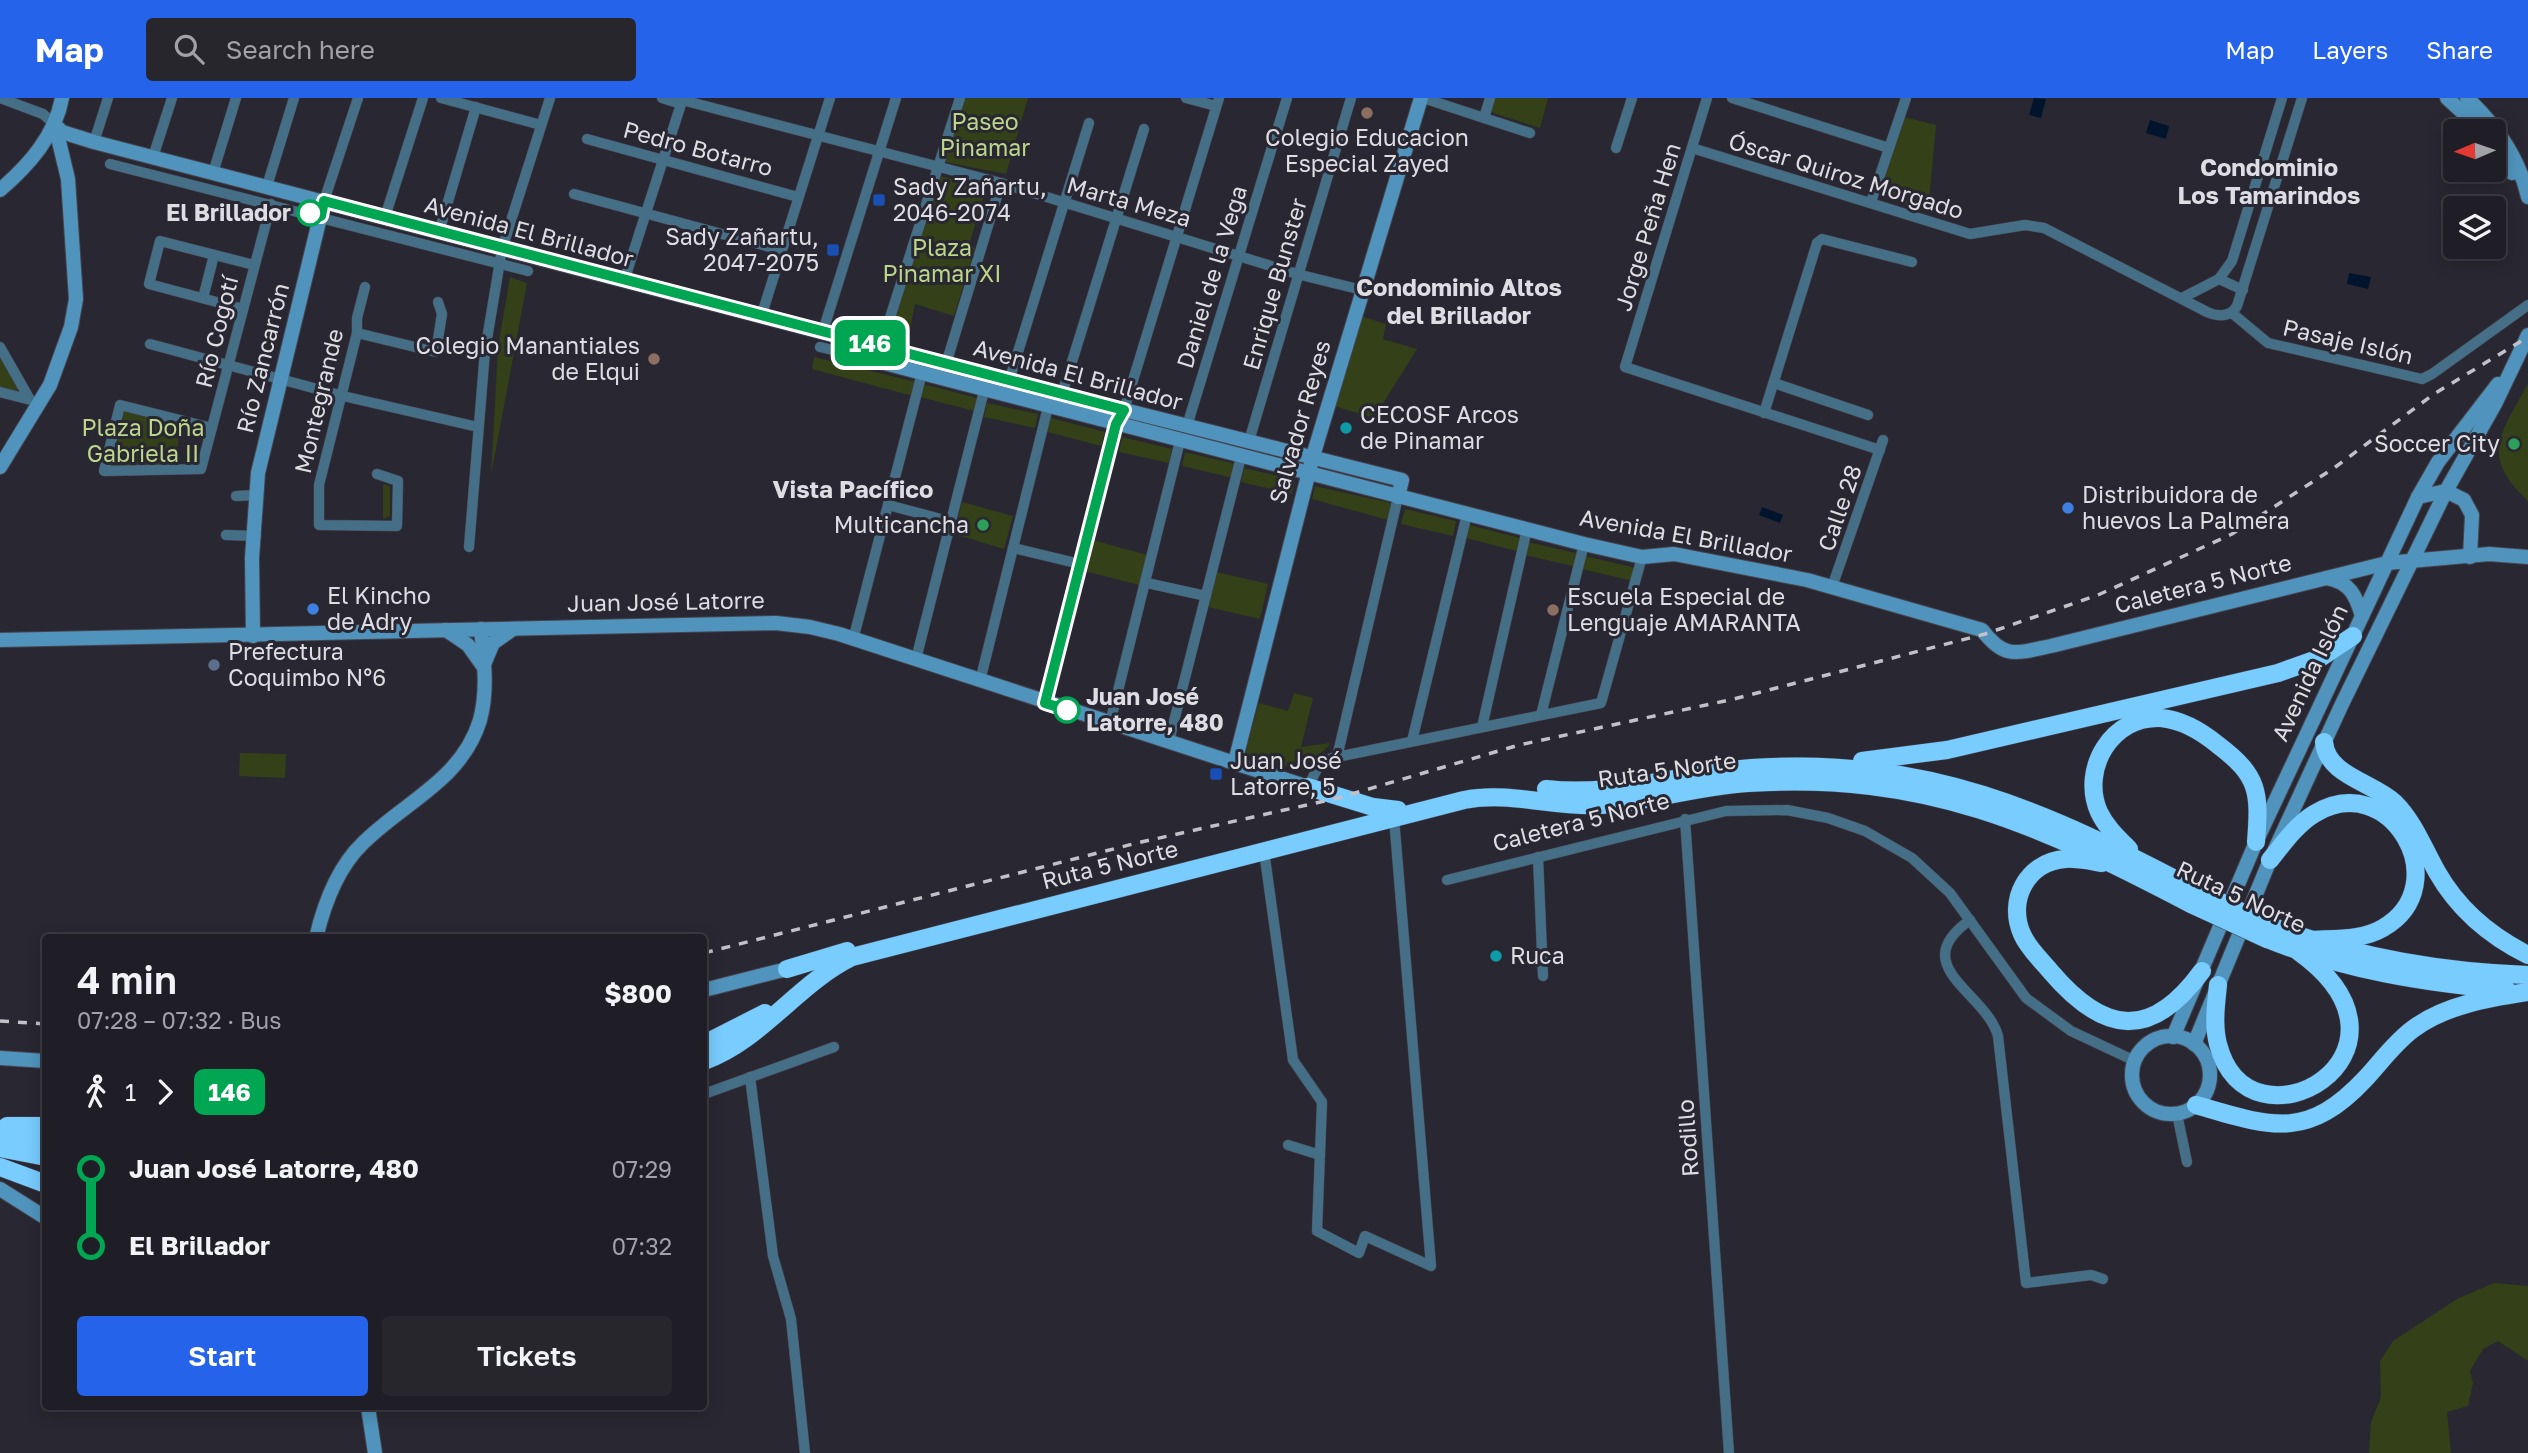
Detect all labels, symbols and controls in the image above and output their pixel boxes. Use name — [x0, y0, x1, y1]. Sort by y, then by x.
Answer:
search box — [146, 18, 636, 81]
text: Map — [35, 30, 104, 69]
icon: search — [170, 30, 208, 68]
text: Search here — [226, 34, 375, 65]
text: Map — [2225, 35, 2274, 64]
text: Layers — [2312, 35, 2388, 64]
text: Share — [2426, 35, 2493, 64]
marker: Colegio Educacion Especial Zayed — [1359, 105, 1375, 121]
park label: Paseo Pinamar — [940, 107, 1030, 161]
street label: Pedro Botarro — [620, 115, 776, 181]
north arrow — [2443, 119, 2506, 182]
map controls — [2443, 119, 2506, 259]
place label: Colegio Educacion Especial Zayed — [1265, 123, 1469, 177]
street label: Óscar Quiroz Morgado — [1726, 126, 1967, 224]
street label: Jorge Peña Hen — [1608, 139, 1686, 314]
district label: Condominio Los Tamarindos — [2177, 152, 2361, 209]
street label: Marta Meza — [1064, 170, 1195, 232]
place label: Sady Zañartu, 2046-2074 — [893, 172, 1047, 226]
street label: Daniel de la Vega — [1170, 182, 1252, 372]
street label: Avenida El Brillador — [422, 190, 637, 272]
marker: Sady Zañartu, 2046-2074 — [871, 192, 887, 208]
street label: Enrique Bunster — [1236, 194, 1312, 373]
button: layers — [2443, 196, 2506, 259]
place label: El Brillador — [166, 198, 291, 226]
marker: El Brillador — [297, 200, 323, 226]
place label: Sady Zañartu, 2047-2075 — [665, 222, 819, 276]
park label: Plaza Pinamar XI — [883, 233, 1001, 287]
marker: Sady Zañartu, 2047-2075 — [825, 242, 841, 258]
street label: Río Cogotí — [189, 271, 244, 391]
district label: Condominio Altos del Brillador — [1356, 272, 1562, 329]
street label: Río Zancarrón — [230, 280, 294, 436]
street label: Pasaje Islón — [2280, 312, 2416, 370]
line badge: 146 — [830, 320, 910, 366]
street label: Montegrande — [288, 326, 348, 476]
text: 146 — [849, 328, 891, 357]
place label: Colegio Manantiales de Elqui — [415, 331, 640, 385]
street label: Avenida El Brillador — [971, 333, 1186, 415]
street label: Salvador Reyes — [1262, 337, 1336, 507]
marker: Colegio Manantiales de Elqui — [646, 351, 662, 367]
place label: CECOSF Arcos de Pinamar — [1360, 400, 1519, 454]
park label: Plaza Doña Gabriela II — [82, 413, 204, 467]
marker: CECOSF Arcos de Pinamar — [1338, 420, 1354, 436]
place label: Soccer City — [2374, 429, 2500, 457]
marker: Soccer City — [2506, 436, 2522, 452]
street label: Calle 28 — [1811, 461, 1867, 555]
district label: Vista Pacífico — [773, 474, 933, 503]
place label: Distribuidora de huevos La Palmera — [2082, 480, 2290, 534]
marker: Distribuidora de huevos La Palmera — [2060, 500, 2076, 516]
street label: Avenida El Brillador — [1578, 503, 1795, 568]
place label: Multicancha — [834, 510, 969, 538]
marker: Multicancha — [975, 517, 991, 533]
street label: Caletera 5 Norte — [2111, 547, 2294, 619]
place label: El Kincho de Adry — [327, 581, 431, 635]
place label: Escuela Especial de Lenguaje AMARANTA — [1567, 582, 1801, 636]
street label: Juan José Latorre — [567, 585, 765, 617]
street label: Avenida Islón — [2265, 600, 2353, 745]
marker: El Kincho de Adry — [305, 601, 321, 617]
marker: Escuela Especial de Lenguaje AMARANTA — [1545, 602, 1561, 618]
place label: Prefectura Coquimbo N°6 — [228, 637, 386, 691]
marker: Prefectura Coquimbo N°6 — [206, 657, 222, 673]
place label: Juan José Latorre, 480 — [1086, 682, 1224, 736]
marker: Juan José Latorre, 480 — [1054, 697, 1080, 723]
street label: Ruta 5 Norte — [1596, 745, 1738, 793]
place label: Juan José Latorre, 5 — [1230, 746, 1342, 800]
marker: Juan José Latorre, 5 — [1208, 766, 1224, 782]
street label: Caletera 5 Norte — [1489, 785, 1672, 857]
street label: Ruta 5 Norte — [1039, 834, 1181, 894]
street label: Ruta 5 Norte — [2172, 854, 2311, 938]
place label: Ruca — [1510, 941, 1565, 969]
marker: Ruca — [1488, 948, 1504, 964]
text: 4 min — [77, 957, 177, 1002]
text: $800 — [604, 978, 672, 1009]
text: 07:28 – 07:32 · Bus — [77, 1006, 281, 1034]
icon: walk — [77, 1073, 115, 1111]
icon: forward — [146, 1073, 184, 1111]
text: 146 — [208, 1077, 251, 1106]
text: 1 — [125, 1078, 136, 1106]
street label: Rodillo — [1670, 1098, 1704, 1178]
text: Juan José Latorre, 480 — [129, 1153, 419, 1184]
text: 07:29 — [611, 1155, 672, 1183]
text: El Brillador — [129, 1230, 270, 1261]
text: 07:32 — [612, 1232, 672, 1260]
button: Start — [77, 1316, 368, 1396]
button: Tickets — [382, 1316, 672, 1396]

